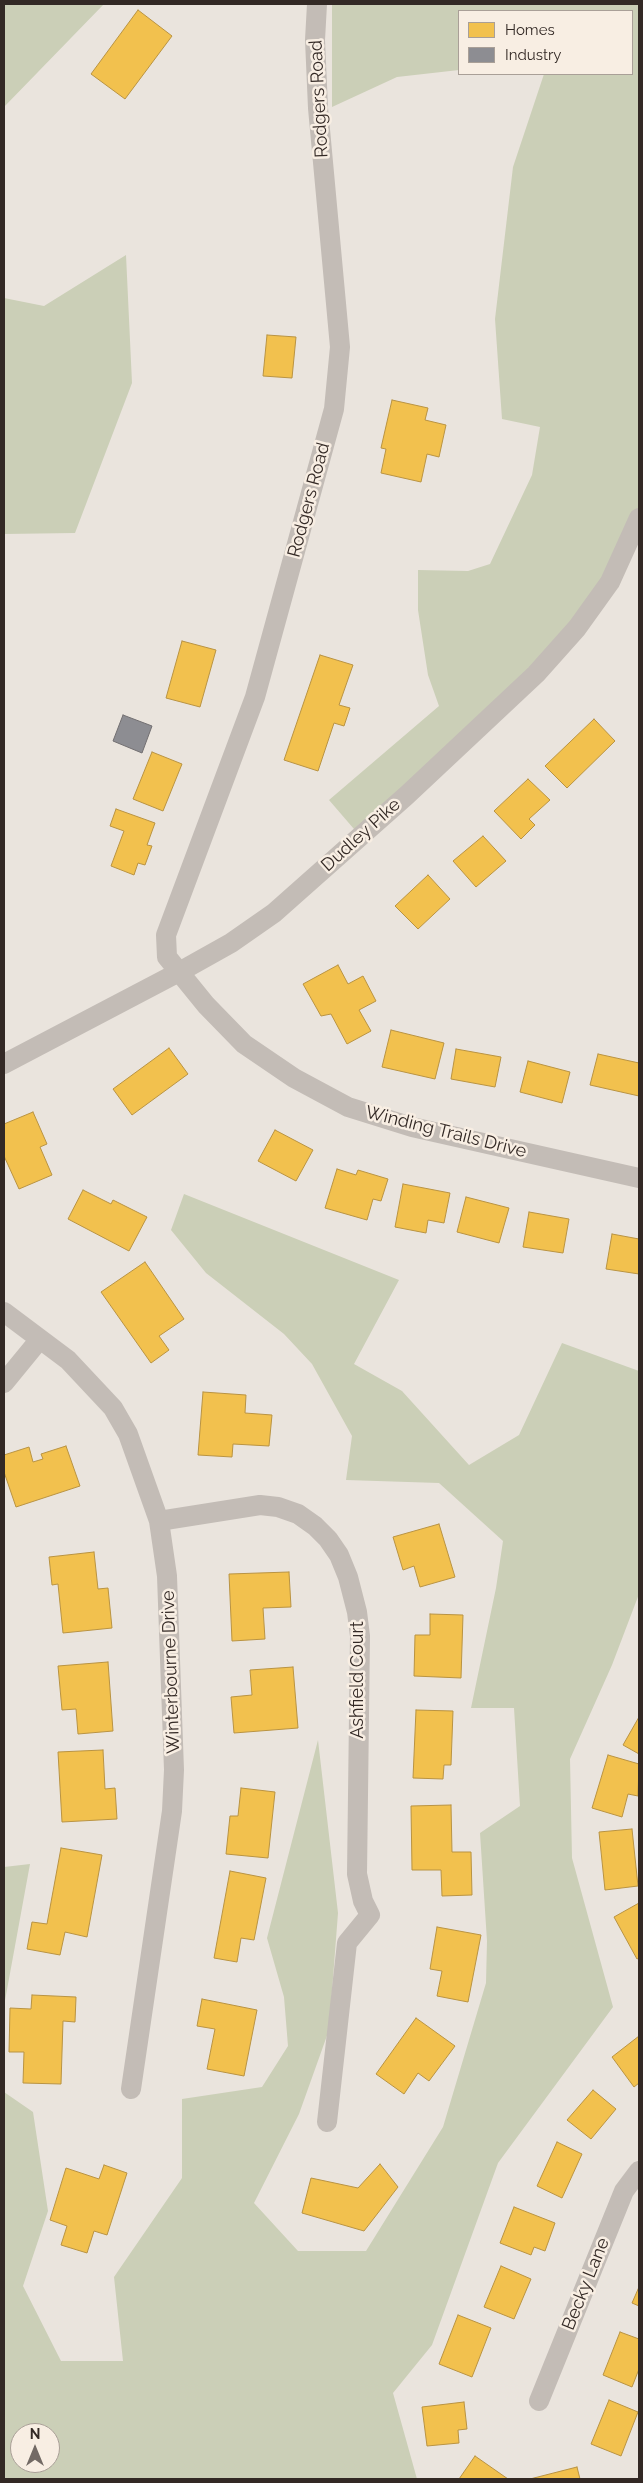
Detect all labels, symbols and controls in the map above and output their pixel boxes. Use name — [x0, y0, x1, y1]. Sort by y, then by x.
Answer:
legend — [458, 10, 633, 75]
text: Homes — [505, 21, 555, 39]
street label: Rodgers Road — [305, 40, 333, 158]
text: Industry — [505, 46, 561, 64]
street label: Rodgers Road — [283, 440, 335, 560]
street label: Dudley Pike — [317, 794, 405, 876]
street label: Winding Trails Drive — [363, 1102, 529, 1162]
street label: Winterbourne Drive — [157, 1590, 185, 1754]
street label: Ashfield Court — [347, 1621, 369, 1739]
street label: Becky Lane — [558, 2235, 614, 2333]
north arrow — [10, 2423, 60, 2473]
text: N — [30, 2426, 40, 2442]

